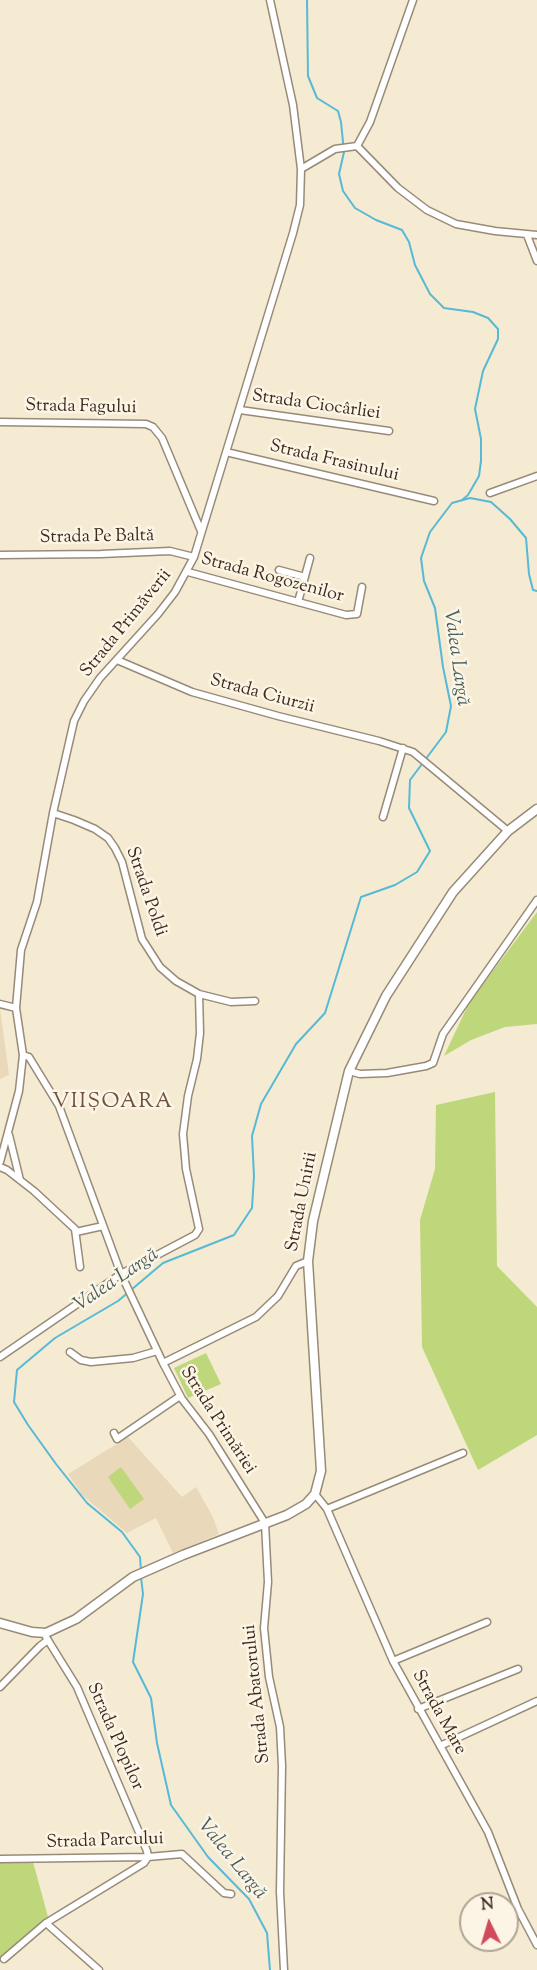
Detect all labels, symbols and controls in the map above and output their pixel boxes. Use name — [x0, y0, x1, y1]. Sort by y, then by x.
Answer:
street label: Strada Ciocârliei — [250, 386, 382, 426]
street label: Strada Fagului — [25, 396, 137, 420]
street label: Strada Frasinului — [267, 437, 401, 487]
street label: Strada Pe Baltă — [40, 526, 154, 550]
street label: Strada Rogozenilor — [198, 550, 346, 608]
street label: Strada Primăverii — [77, 566, 177, 682]
water label: Valea Largă — [436, 608, 474, 708]
street label: Strada Ciurzii — [207, 671, 317, 719]
street label: Strada Poldi — [120, 844, 170, 940]
district label: VIIȘOARA — [52, 1090, 174, 1116]
street label: Strada Unirii — [283, 1150, 323, 1254]
water label: Valea Largă — [70, 1244, 164, 1318]
street label: Strada Primăriei — [174, 1363, 260, 1479]
street label: Strada Abatorului — [240, 1623, 276, 1765]
street label: Strada Mare — [406, 1667, 470, 1759]
street label: Strada Plopilor — [81, 1680, 147, 1794]
water label: Valea Largă — [191, 1815, 271, 1905]
street label: Strada Parcului — [46, 1829, 164, 1855]
north arrow — [459, 1892, 519, 1952]
text: N — [480, 1894, 495, 1918]

